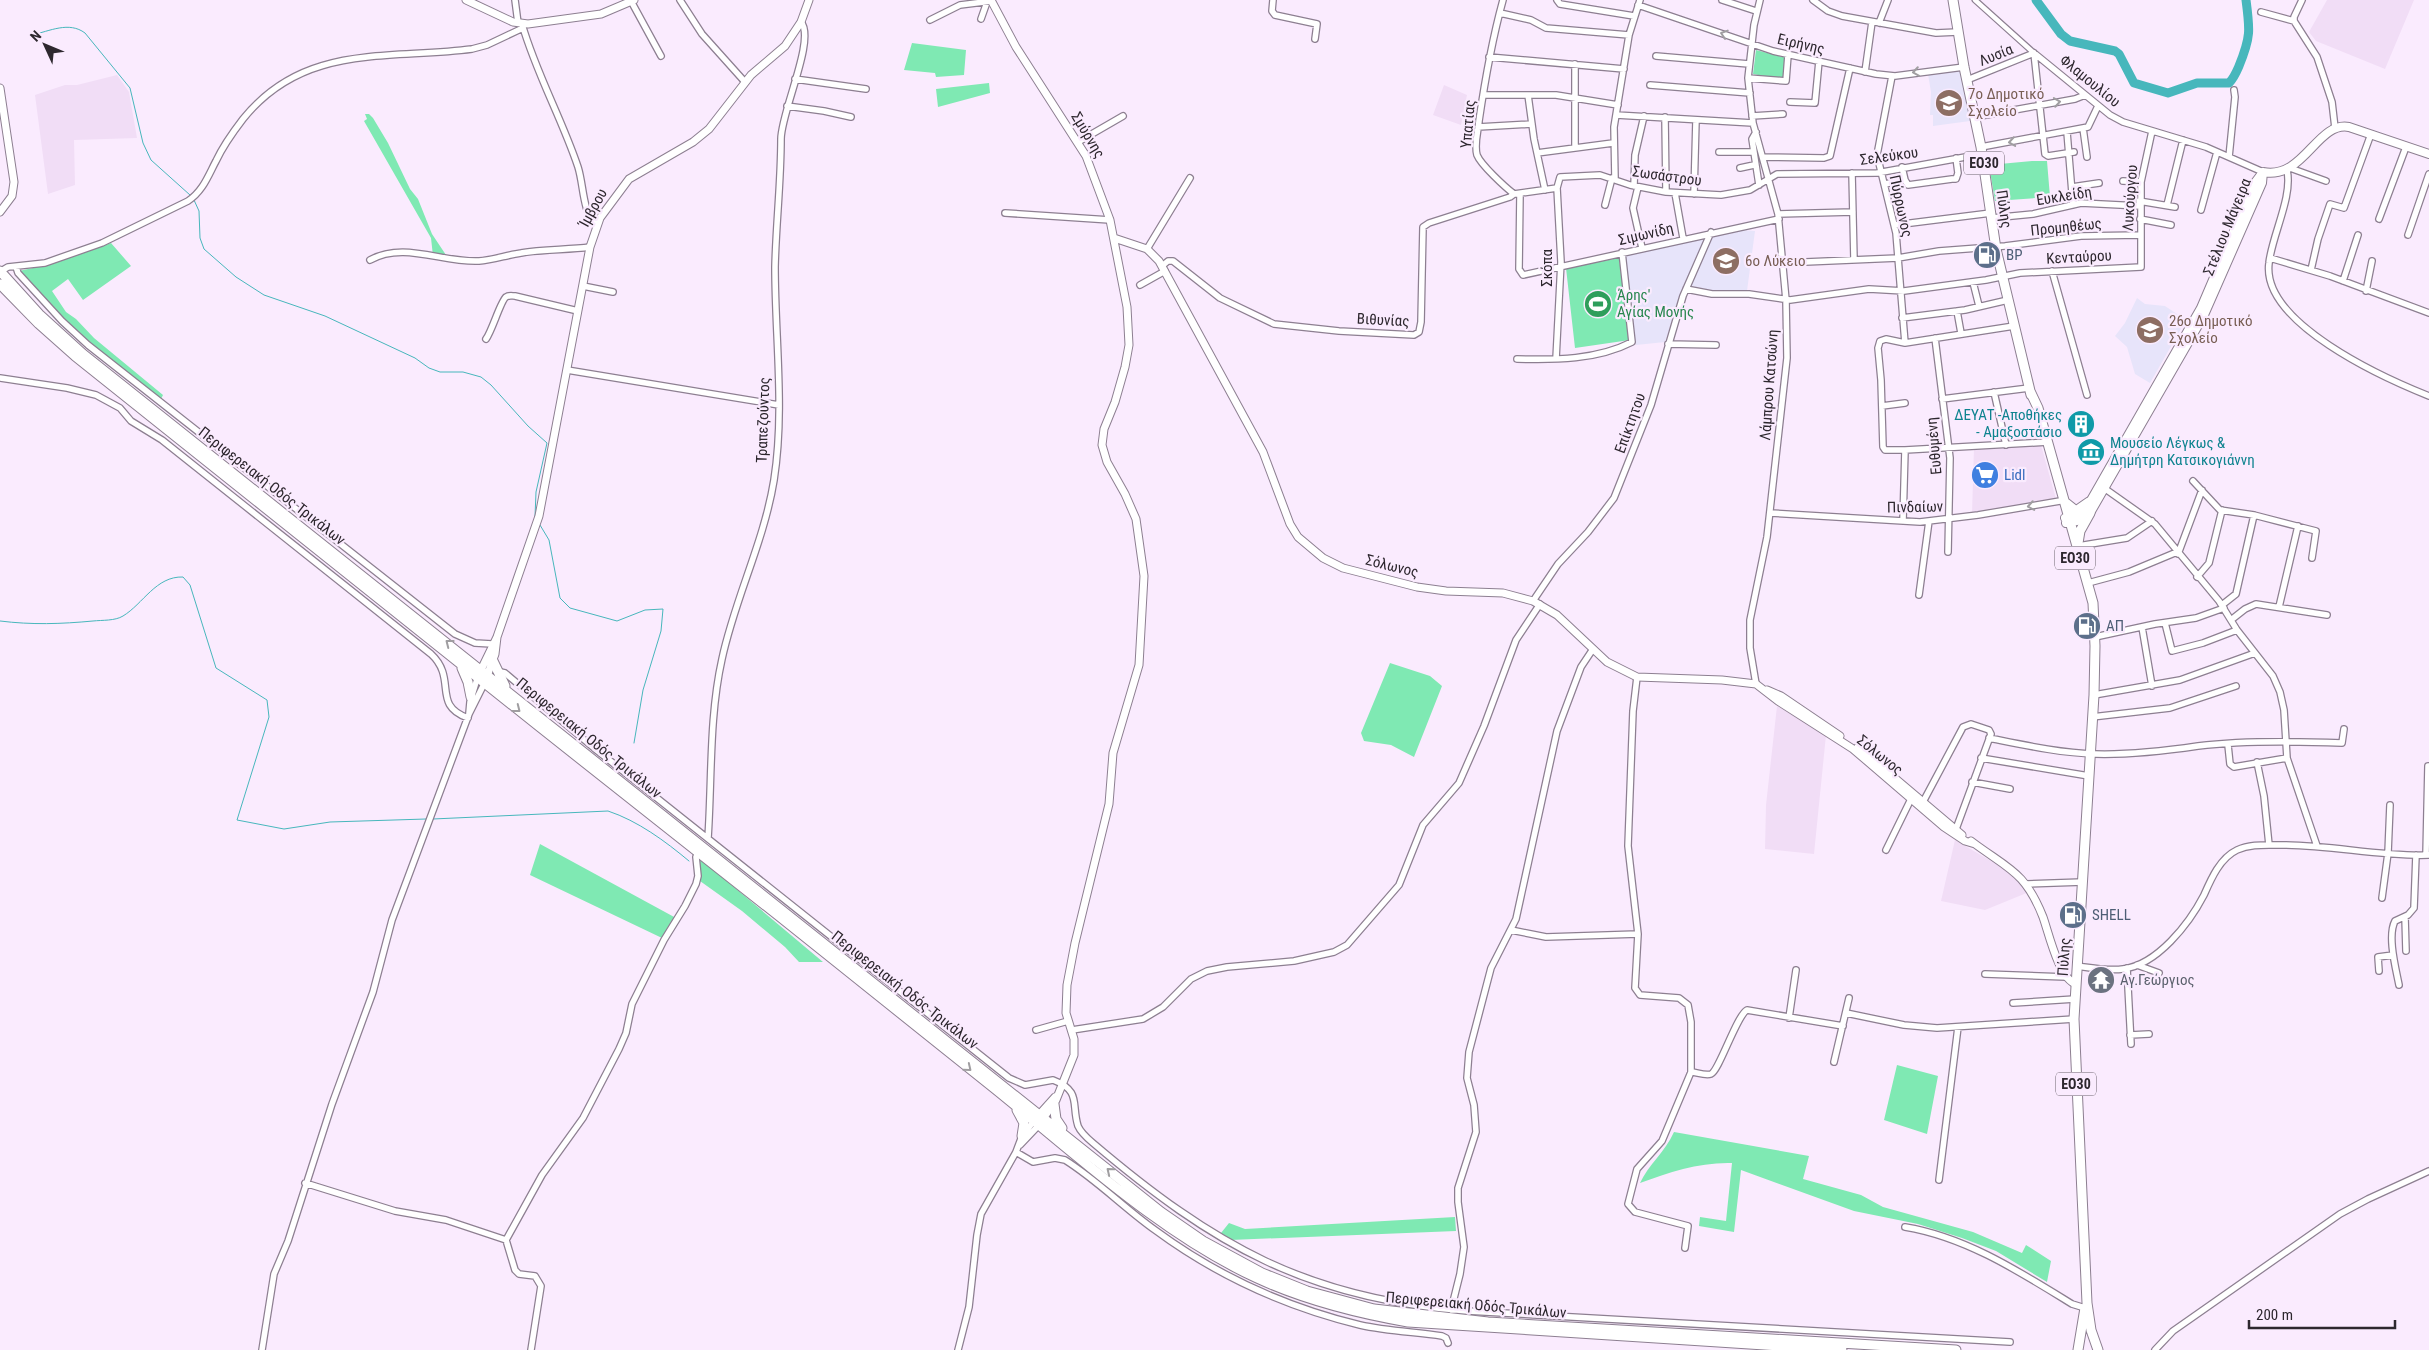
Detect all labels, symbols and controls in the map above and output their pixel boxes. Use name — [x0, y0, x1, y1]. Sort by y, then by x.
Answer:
north arrow — [20, 20, 70, 70]
text: N — [27, 27, 44, 45]
one-way arrow — [1720, 30, 1729, 40]
street label: Ειρήνης — [1776, 30, 1826, 58]
street label: Λυσία — [1976, 40, 2016, 70]
street label: Φλαμουλίου — [2056, 51, 2124, 111]
one-way arrow — [1911, 67, 1920, 77]
place label: 7ο Δημοτικό Σχολείο — [1968, 85, 2044, 120]
school or university icon: 7ο Δημοτικό Σχολείο — [1934, 88, 1964, 118]
one-way arrow — [2053, 97, 2062, 107]
street label: Υπατίας — [1457, 99, 1479, 149]
street label: Σμύρνης — [1067, 109, 1109, 161]
one-way arrow — [2008, 136, 2016, 146]
street label: Σελεύκου — [1859, 143, 1919, 169]
road number: ΕΟ30 — [1964, 152, 2004, 174]
street label: Σωσάστρου — [1631, 162, 1703, 190]
street label: Λυκούργου — [2119, 164, 2141, 232]
street label: Πύρρωνος — [1886, 173, 1916, 239]
street label: Στέλιου Μάγειρα — [2199, 175, 2255, 278]
street label: Ευκλείδη — [2035, 183, 2093, 209]
street label: Ίμβρου — [574, 185, 611, 232]
street label: Πύλης — [1992, 189, 2016, 229]
street label: Προμηθέως — [2029, 214, 2103, 240]
street label: Σιμωνίδη — [1617, 219, 1675, 249]
fuel station icon: BP — [1972, 240, 2002, 270]
school or university icon: 6ο Λύκειο — [1711, 246, 1741, 276]
place label: BP — [2006, 246, 2023, 264]
street label: Κενταύρου — [2046, 246, 2112, 268]
street label: Σκόπα — [1538, 249, 1556, 287]
place label: 6ο Λύκειο — [1745, 252, 1806, 270]
place label: Άρης' Αγίας Μονής — [1617, 286, 1694, 321]
sports icon: Άρης' Αγίας Μονής — [1583, 289, 1613, 319]
street label: Βιθυνίας — [1356, 310, 1410, 330]
place label: 26ο Δημοτικό Σχολείο — [2169, 312, 2253, 347]
school or university icon: 26ο Δημοτικό Σχολείο — [2135, 315, 2165, 345]
street label: Λάμπρου Κατσώνη — [1756, 329, 1782, 441]
street label: Τραπεζούντος — [753, 377, 773, 463]
street label: Επίκτητου — [1611, 390, 1649, 456]
place label: ΔΕΥΑΤ -Αποθήκες - Αμαξοστάσιο — [1954, 406, 2062, 441]
building icon: ΔΕΥΑΤ -Αποθήκες - Αμαξοστάσιο — [2066, 409, 2096, 439]
street label: Ευθυμένη — [1923, 416, 1945, 476]
street label: Περιφερειακή Οδός Τρικάλων — [195, 423, 349, 549]
place label: Μουσείο Λέγκως & Δημήτρη Κατσικογιάννη — [2110, 434, 2255, 469]
museum icon: Μουσείο Λέγκως & Δημήτρη Κατσικογιάννη — [2076, 437, 2106, 467]
supermarket icon: Lidl — [1970, 460, 2000, 490]
place label: Lidl — [2004, 466, 2025, 484]
street label: Πινδαίων — [1887, 498, 1944, 516]
one-way arrow — [2026, 500, 2035, 511]
road number: ΕΟ30 — [2055, 546, 2095, 570]
street label: Σόλωνος — [1364, 551, 1420, 581]
fuel station icon: ΑΠ — [2072, 611, 2102, 641]
place label: ΑΠ — [2106, 617, 2124, 635]
one-way arrow — [445, 640, 454, 649]
street label: Περιφερειακή Οδός Τρικάλων — [513, 674, 666, 802]
one-way arrow — [511, 704, 520, 712]
street label: Σόλωνος — [1853, 731, 1907, 779]
fuel station icon: SHELL — [2058, 900, 2088, 930]
place label: SHELL — [2092, 906, 2131, 924]
street label: Περιφερειακή Οδός Τρικάλων — [828, 927, 982, 1053]
street label: Πύλης — [2054, 937, 2074, 977]
temple icon: Αγ.Γεώργιος — [2086, 965, 2116, 995]
place label: Αγ.Γεώργιος — [2120, 971, 2195, 989]
one-way arrow — [962, 1062, 971, 1070]
road number: ΕΟ30 — [2056, 1072, 2096, 1096]
one-way arrow — [1107, 1168, 1116, 1176]
street label: Περιφερειακή Οδός Τρικάλων — [1385, 1288, 1568, 1322]
scale bar — [2249, 1298, 2395, 1330]
text: 200 m — [2256, 1306, 2293, 1324]

